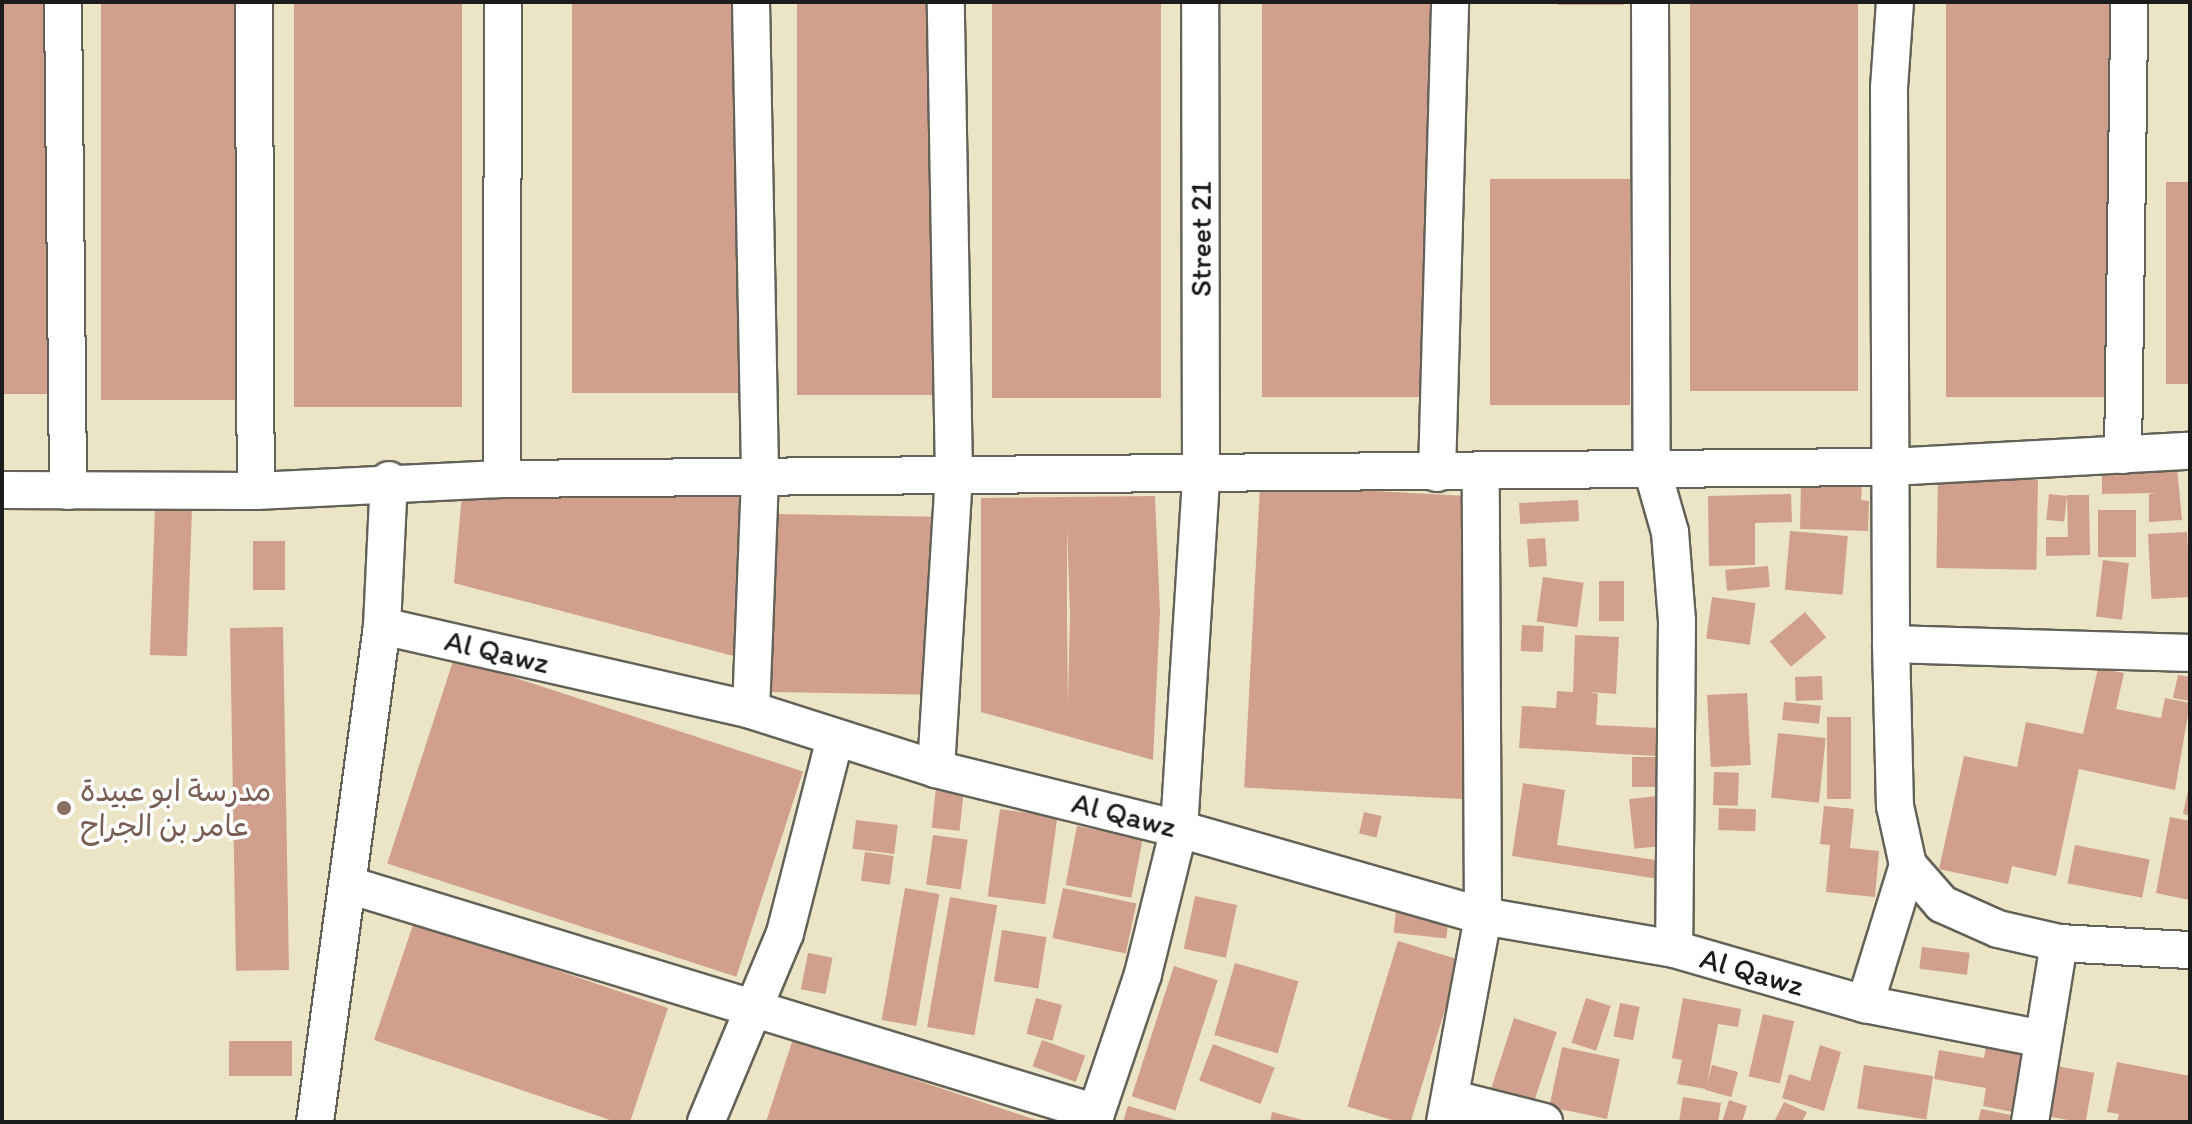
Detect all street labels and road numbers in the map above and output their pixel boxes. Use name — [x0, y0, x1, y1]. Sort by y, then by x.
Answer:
street label: Street 21 — [1183, 181, 1219, 297]
street label: Al Qawz — [441, 623, 553, 681]
street label: Al Qawz — [1068, 785, 1180, 845]
street label: Al Qawz — [1696, 940, 1808, 1004]

